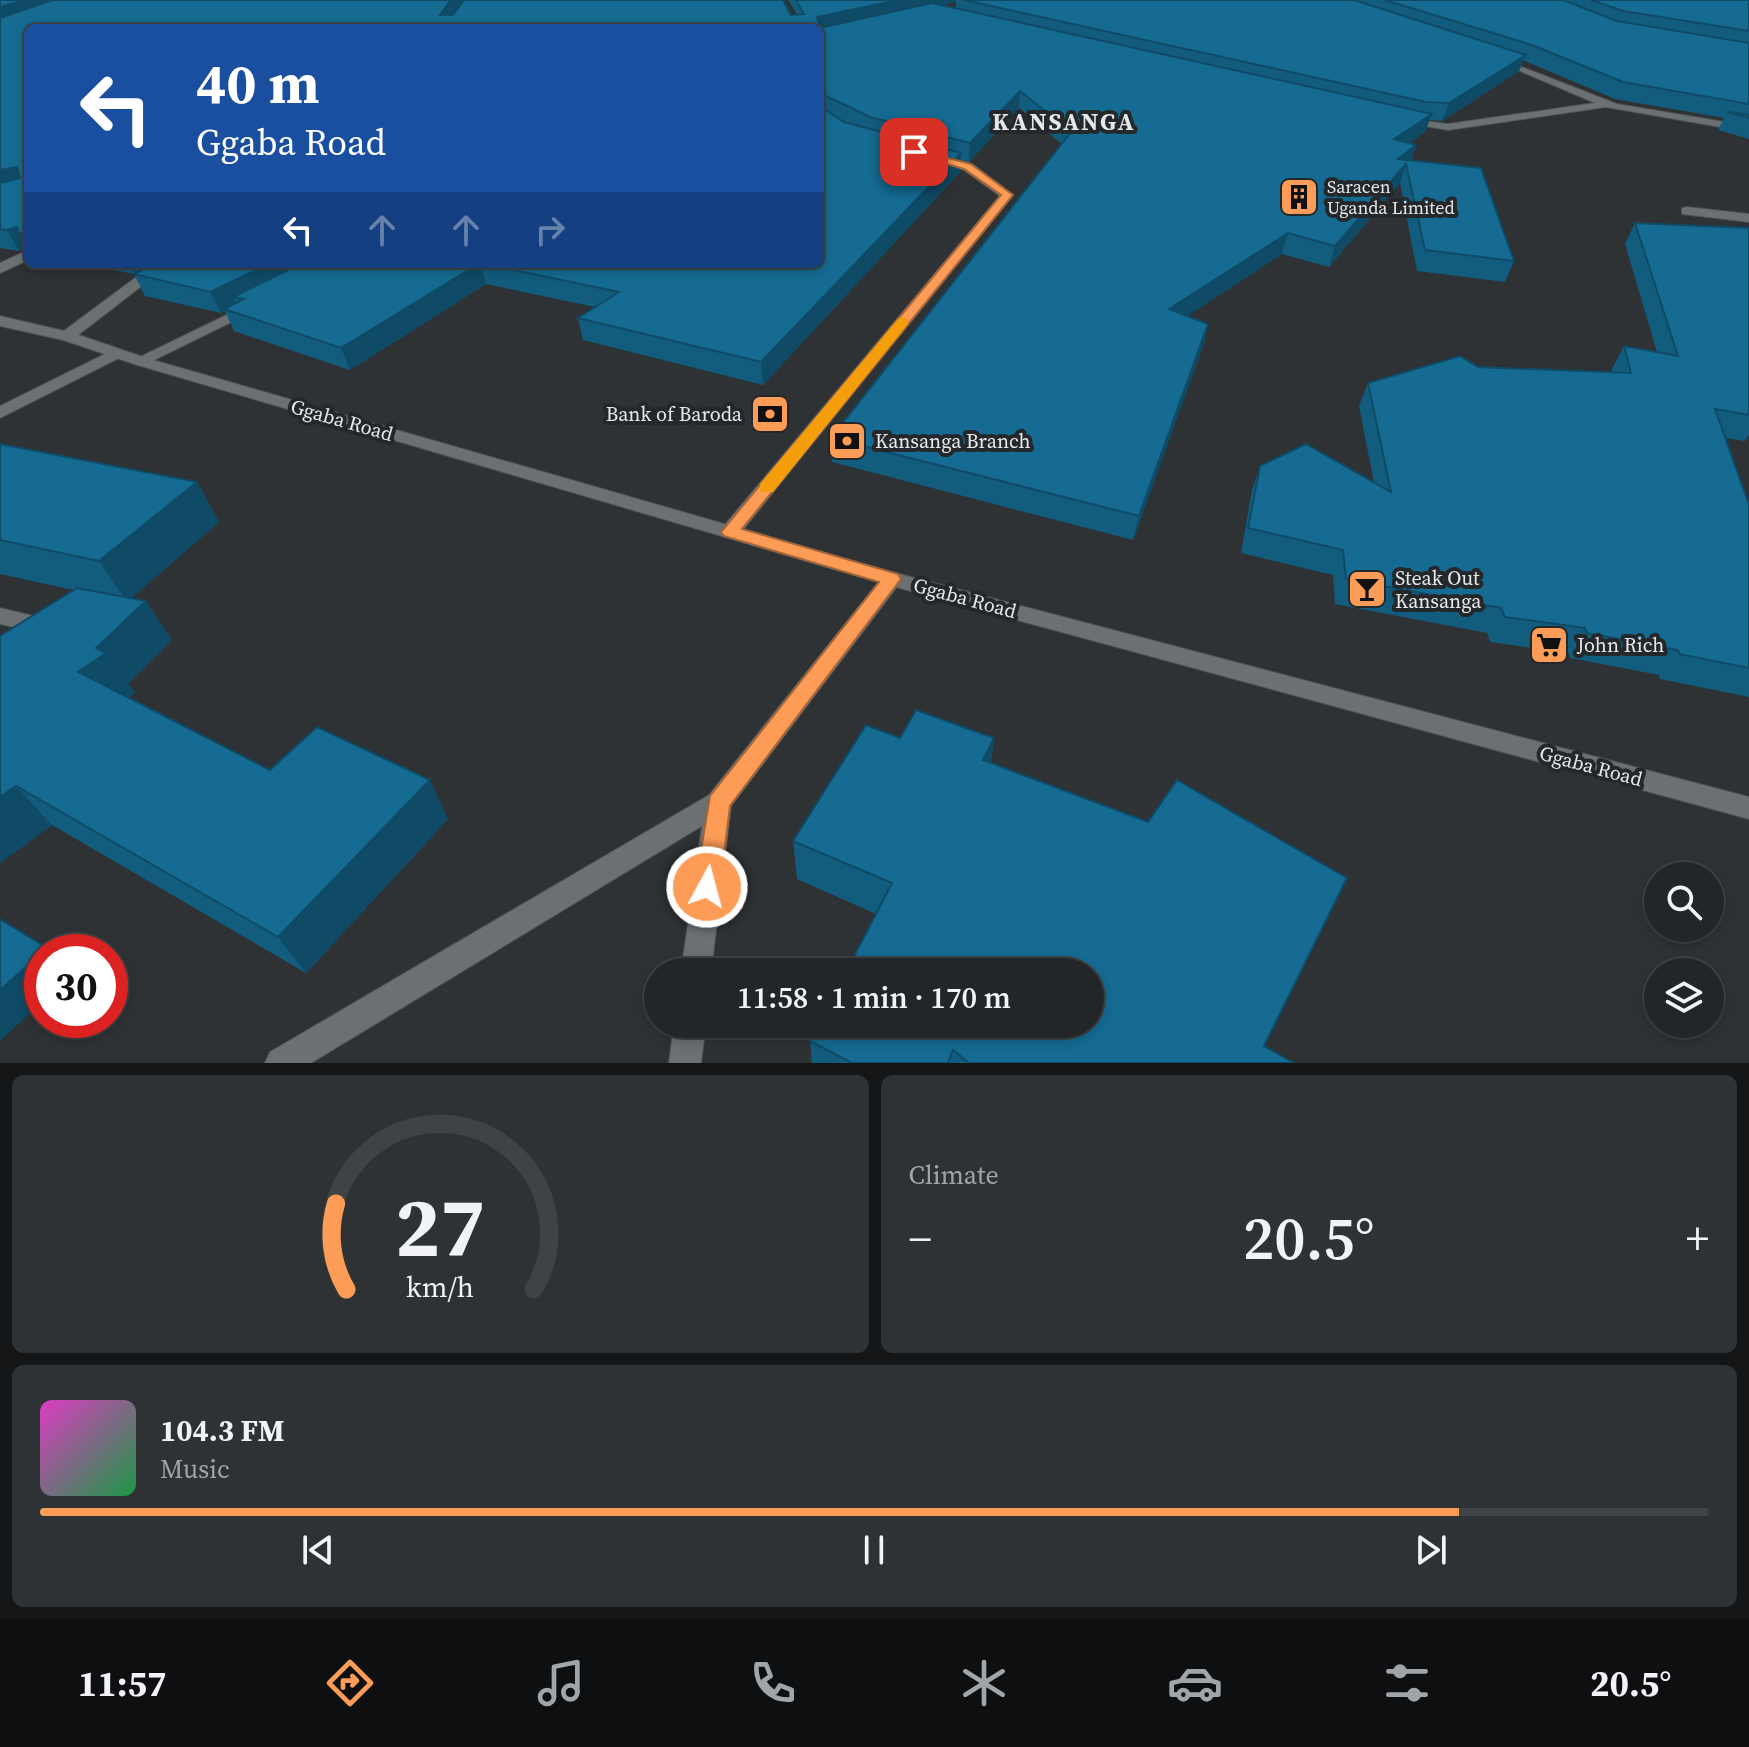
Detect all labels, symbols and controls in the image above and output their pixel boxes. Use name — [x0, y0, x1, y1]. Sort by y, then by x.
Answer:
text: 40 m — [196, 45, 319, 122]
icon: left — [64, 56, 168, 160]
district label: KANSANGA — [992, 105, 1136, 138]
text: Ggaba Road — [196, 118, 386, 167]
pin — [880, 118, 948, 186]
icon: arrive — [892, 130, 936, 174]
place label: Saracen Uganda Limited — [1327, 174, 1455, 220]
building icon: Saracen Uganda Limited — [1278, 176, 1320, 218]
icon: left — [276, 208, 320, 252]
icon: ahead — [360, 208, 404, 252]
icon: ahead — [444, 208, 488, 252]
icon: right — [528, 208, 572, 252]
street label: Ggaba Road — [287, 392, 397, 448]
bank icon: Bank of Baroda — [749, 393, 791, 435]
place label: Bank of Baroda — [606, 400, 743, 428]
bank icon: Kansanga Branch — [826, 420, 868, 462]
place label: Kansanga Branch — [875, 427, 1031, 455]
place label: Steak Out Kansanga — [1395, 564, 1482, 615]
bar icon: Steak Out Kansanga — [1346, 568, 1388, 610]
street label: Ggaba Road — [910, 571, 1020, 625]
supermarket icon: John Rich — [1528, 624, 1570, 666]
place label: John Rich — [1576, 631, 1664, 659]
street label: Ggaba Road — [1536, 739, 1646, 793]
position arrow — [665, 845, 749, 929]
map controls — [1644, 862, 1724, 1038]
button: search — [1644, 862, 1724, 942]
speed limit sign: 30 — [24, 934, 128, 1038]
button: layers — [1644, 958, 1724, 1038]
text: 11:58 · 1 min · 170 m — [737, 977, 1011, 1018]
text: Climate — [909, 1157, 999, 1193]
text: 27 — [395, 1170, 485, 1284]
text: 20.5° — [1243, 1197, 1374, 1279]
text: − — [909, 1208, 932, 1269]
text: + — [1686, 1208, 1709, 1269]
text: km/h — [406, 1267, 474, 1307]
text: 104.3 FM — [160, 1410, 285, 1451]
text: Music — [160, 1451, 230, 1487]
icon: previous — [296, 1528, 340, 1572]
icon: pause — [852, 1528, 896, 1572]
icon: next — [1409, 1528, 1453, 1572]
icon: directions — [322, 1655, 378, 1711]
icon: music — [533, 1655, 589, 1711]
icon: phone — [745, 1655, 801, 1711]
icon: climate — [956, 1655, 1012, 1711]
icon: car — [1167, 1655, 1223, 1711]
icon: filters — [1379, 1655, 1435, 1711]
text: 11:57 — [78, 1659, 167, 1708]
text: 20.5° — [1590, 1659, 1671, 1708]

